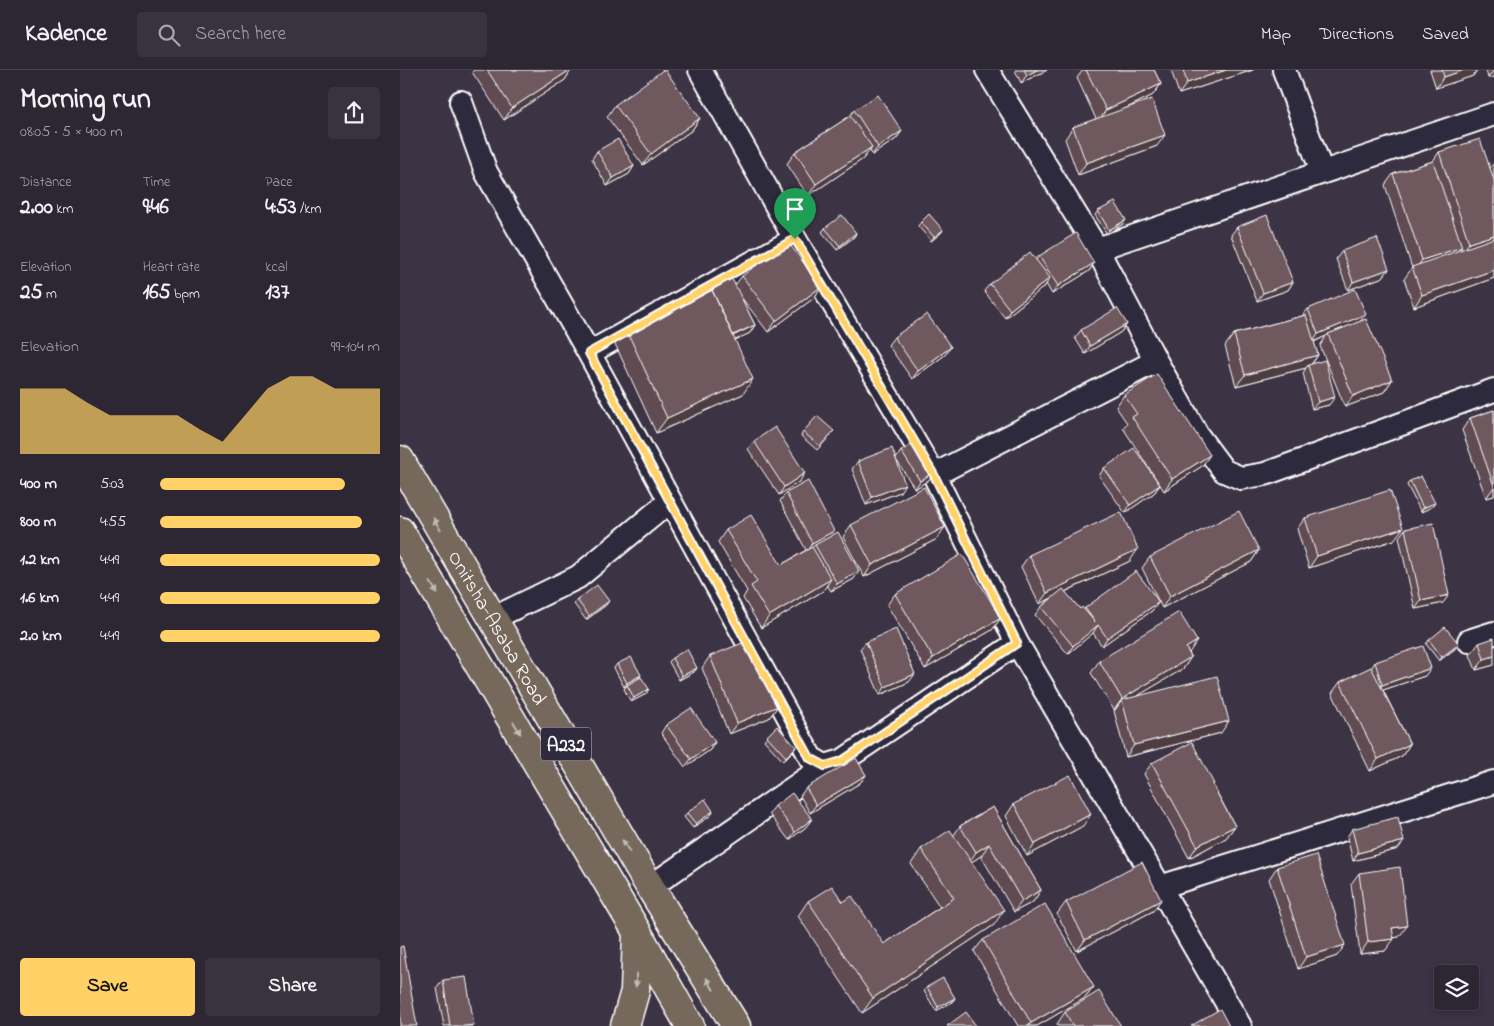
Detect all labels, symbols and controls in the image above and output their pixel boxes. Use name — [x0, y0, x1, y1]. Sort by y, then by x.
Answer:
search box — [137, 12, 487, 57]
text: Kadence — [25, 17, 107, 52]
icon: search — [155, 21, 183, 49]
text: Search here — [195, 21, 286, 48]
text: Map — [1261, 22, 1291, 48]
text: Directions — [1319, 22, 1394, 48]
text: Saved — [1422, 22, 1469, 48]
text: Morning run — [20, 80, 151, 121]
button: share — [328, 87, 380, 139]
text: 08:05 · 5 × 400 m — [20, 120, 123, 144]
text: Distance — [20, 172, 72, 193]
text: Time — [143, 172, 170, 193]
text: Pace — [265, 172, 293, 193]
pin — [774, 188, 816, 239]
text: 2.00 — [20, 193, 53, 223]
text: 9:46 — [143, 193, 169, 223]
text: 4:53 — [265, 193, 296, 223]
icon: arrive — [781, 195, 809, 223]
text: km — [53, 199, 73, 220]
text: /km — [296, 199, 321, 220]
text: Elevation — [20, 257, 71, 278]
text: Heart rate — [143, 257, 200, 278]
text: kcal — [265, 257, 288, 278]
text: 25 — [20, 278, 42, 308]
text: 165 — [143, 278, 171, 308]
text: 137 — [265, 278, 289, 308]
text: m — [42, 284, 57, 305]
text: bpm — [171, 284, 200, 305]
text: Elevation — [20, 335, 79, 359]
text: 99–104 m — [331, 335, 380, 359]
text: 400 m — [20, 472, 57, 496]
text: 5:03 — [100, 472, 124, 496]
text: 800 m — [20, 510, 56, 534]
text: 4:55 — [100, 510, 126, 534]
one-way arrow — [433, 518, 442, 531]
street label: Onitsha-Asaba Road — [439, 546, 552, 711]
text: 1.2 km — [20, 548, 60, 572]
text: 4:49 — [100, 548, 119, 572]
one-way arrow — [429, 581, 438, 594]
text: 1.6 km — [20, 586, 59, 610]
text: 4:49 — [100, 586, 119, 610]
text: 2.0 km — [20, 624, 62, 648]
text: 4:49 — [100, 624, 119, 648]
one-way arrow — [512, 721, 521, 734]
road number: A232 — [541, 728, 591, 761]
one-way arrow — [621, 839, 630, 852]
button: Save — [20, 958, 195, 1016]
button: Share — [205, 958, 380, 1016]
map controls — [1434, 965, 1479, 1010]
button: layers — [1434, 965, 1479, 1010]
one-way arrow — [631, 972, 639, 988]
one-way arrow — [706, 978, 715, 991]

